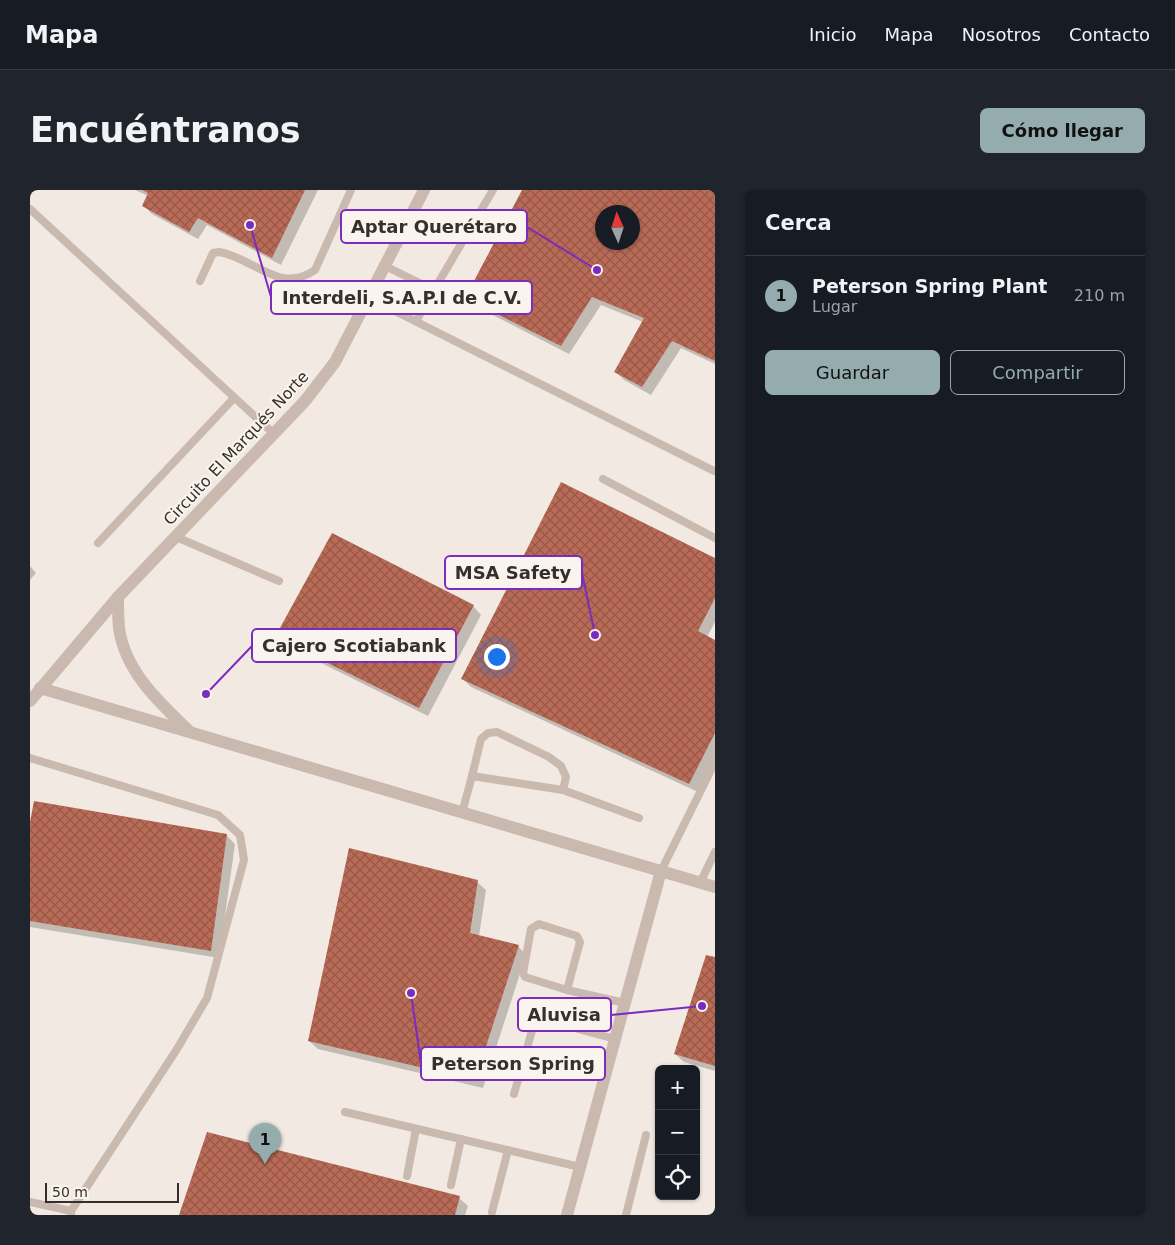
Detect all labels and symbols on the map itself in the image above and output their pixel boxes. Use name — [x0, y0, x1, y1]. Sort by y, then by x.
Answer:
north arrow — [595, 205, 640, 250]
callout: Aptar Querétaro — [341, 210, 527, 243]
text: Aptar Querétaro — [351, 216, 517, 237]
callout: Interdeli, S.A.P.I de C.V. — [271, 281, 532, 314]
text: Interdeli, S.A.P.I de C.V. — [282, 287, 522, 308]
street label: Circuito El Marqués Norte — [160, 367, 312, 529]
callout: MSA Safety — [445, 556, 582, 589]
text: MSA Safety — [455, 562, 572, 583]
callout: Cajero Scotiabank — [252, 629, 456, 662]
text: Cajero Scotiabank — [262, 635, 447, 656]
your location — [484, 644, 510, 670]
callout: Aluvisa — [518, 998, 611, 1031]
text: Aluvisa — [527, 1004, 601, 1025]
callout: Peterson Spring — [421, 1047, 605, 1080]
text: Peterson Spring — [431, 1053, 595, 1074]
pin: 1 — [249, 1123, 281, 1164]
scale bar — [45, 1180, 179, 1203]

